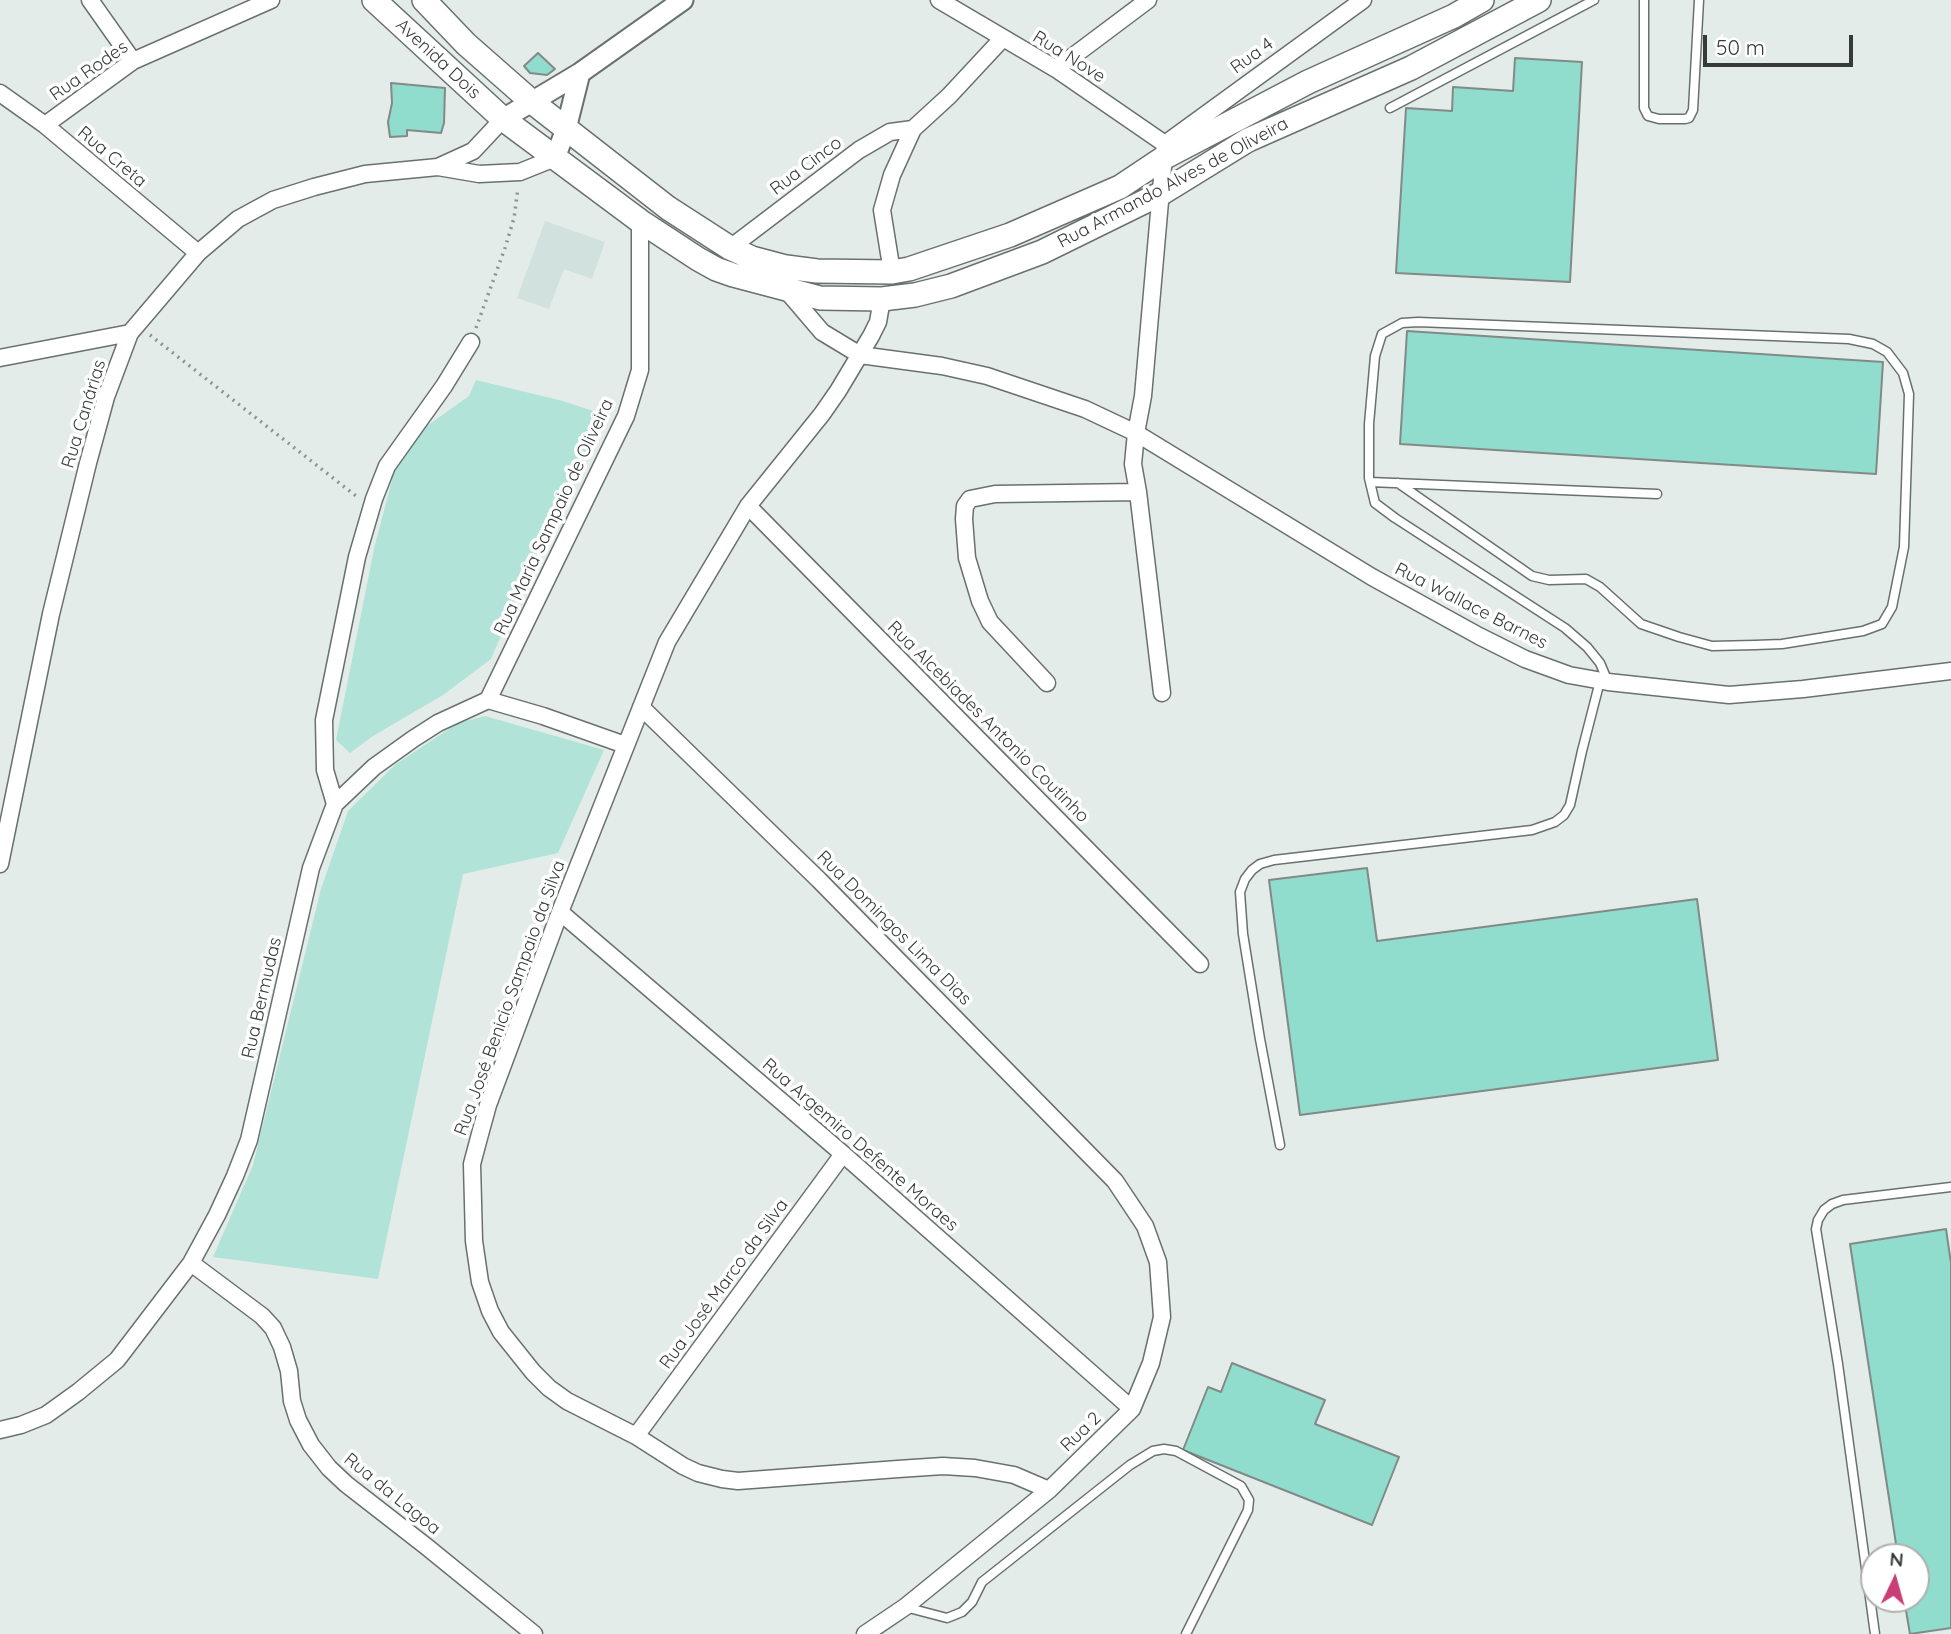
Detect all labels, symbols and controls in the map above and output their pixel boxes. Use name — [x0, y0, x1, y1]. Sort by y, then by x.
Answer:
street label: Avenida Dois — [391, 14, 485, 104]
scale bar — [1706, 21, 1856, 65]
street label: Rua Nove — [1029, 26, 1109, 88]
street label: Rua 4 — [1226, 33, 1278, 79]
text: 50 m — [1716, 34, 1765, 60]
street label: Rua Rodes — [46, 36, 132, 106]
street label: Rua Armando Alves de Oliveira — [1054, 113, 1292, 253]
street label: Rua Creta — [73, 122, 151, 192]
street label: Rua Cinco — [766, 132, 846, 200]
street label: Rua Canárias — [57, 357, 111, 471]
street label: Rua Maria Sampaio de Oliveira — [490, 395, 618, 639]
street label: Rua Wallace Barnes — [1391, 558, 1551, 654]
street label: Rua Alcebiades Antonio Coutinho — [883, 617, 1093, 827]
street label: Rua Domingos Lima Dias — [812, 846, 976, 1010]
street label: Rua José Benicio Sampaio da Silva — [450, 857, 570, 1139]
street label: Rua Bermudas — [238, 935, 286, 1061]
street label: Rua Argemiro Defente Moraes — [758, 1054, 962, 1236]
street label: Rua José Marco da Silva — [655, 1195, 793, 1373]
street label: Rua 2 — [1056, 1408, 1106, 1456]
street label: Rua da Lagoa — [339, 1449, 445, 1539]
north arrow — [1860, 1543, 1930, 1613]
text: N — [1889, 1547, 1905, 1572]

